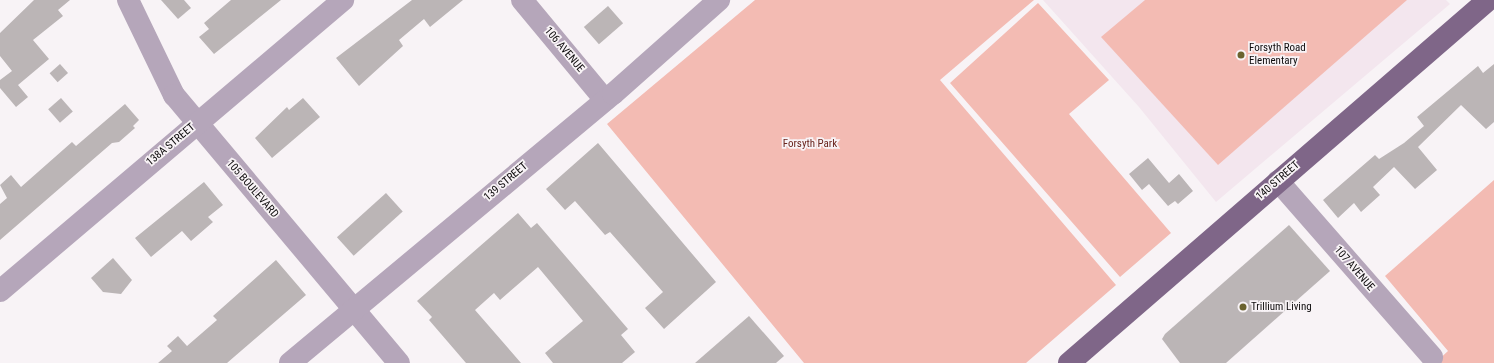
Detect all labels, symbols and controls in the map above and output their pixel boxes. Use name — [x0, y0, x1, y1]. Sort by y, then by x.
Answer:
street label: 106 AVENUE — [541, 25, 587, 75]
place label: Forsyth Road Elementary — [1249, 42, 1306, 68]
marker: Forsyth Road Elementary — [1236, 50, 1246, 60]
street label: 138A STREET — [144, 121, 198, 169]
park label: Forsyth Park — [783, 137, 837, 151]
street label: 105 BOULEVARD — [223, 157, 281, 221]
street label: 140 STREET — [1254, 159, 1302, 203]
street label: 139 STREET — [482, 160, 530, 204]
street label: 107 AVENUE — [1331, 244, 1377, 294]
place label: Trillium Living — [1251, 300, 1312, 314]
marker: Trillium Living — [1238, 302, 1248, 312]

